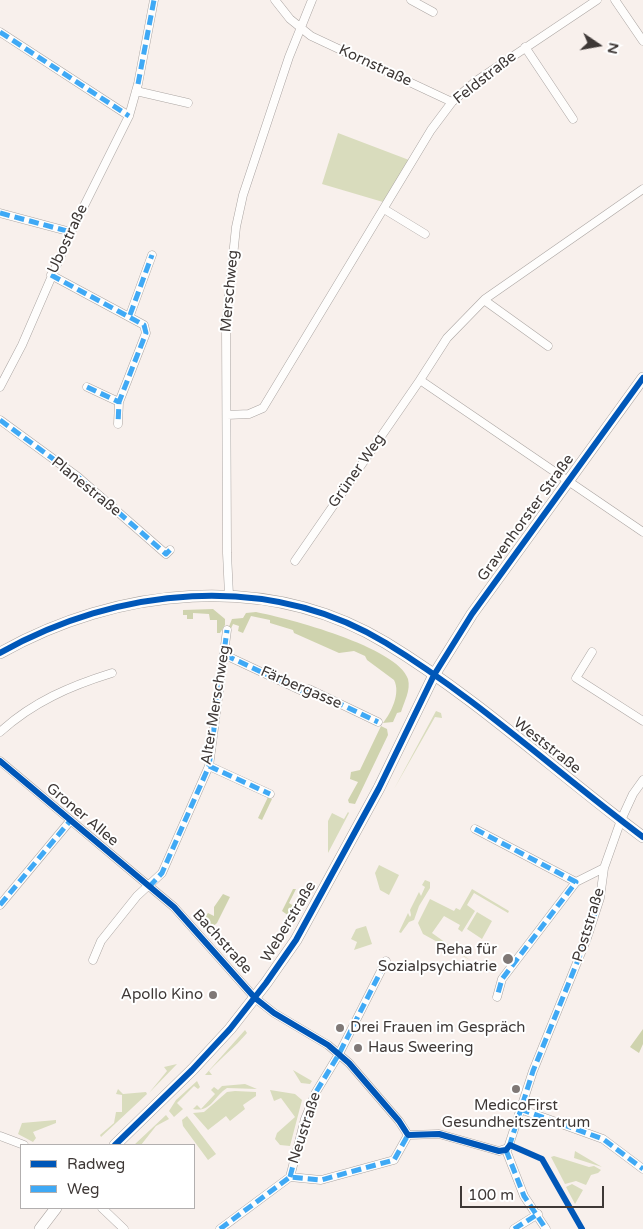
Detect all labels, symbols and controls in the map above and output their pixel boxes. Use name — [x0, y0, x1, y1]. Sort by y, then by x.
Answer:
north arrow — [573, 20, 623, 70]
street label: Kornstraße — [336, 41, 414, 91]
text: N — [604, 41, 623, 55]
street label: Feldstraße — [450, 48, 520, 108]
street label: Ubostraße — [44, 201, 92, 277]
street label: Merschweg — [217, 249, 243, 333]
street label: Grüner Weg — [325, 431, 389, 511]
street label: Gravenhorster Straße — [474, 451, 578, 585]
street label: Planestraße — [48, 453, 124, 521]
street label: Alter Merschweg — [198, 644, 234, 766]
street label: Färbergasse — [258, 663, 344, 713]
street label: Weststraße — [510, 714, 584, 778]
street label: Groner Allee — [42, 780, 122, 850]
street label: Weberstraße — [258, 878, 320, 966]
street label: Poststraße — [569, 886, 609, 964]
street label: Bachstraße — [188, 906, 256, 978]
place label: Reha für Sozialpsychiatrie — [378, 941, 497, 976]
marker: Reha für Sozialpsychiatrie — [501, 952, 515, 966]
place label: Apollo Kino — [121, 986, 203, 1004]
marker: Apollo Kino — [207, 989, 219, 1001]
place label: Drei Frauen im Gespräch — [350, 1019, 525, 1037]
marker: Drei Frauen im Gespräch — [334, 1022, 346, 1034]
place label: Haus Sweering — [368, 1039, 474, 1057]
marker: Haus Sweering — [352, 1042, 364, 1054]
marker: MedicoFirst Gesundheitszentrum — [510, 1083, 522, 1095]
street label: Neustraße — [285, 1090, 325, 1166]
place label: MedicoFirst Gesundheitszentrum — [442, 1097, 590, 1132]
legend — [20, 1144, 195, 1209]
text: Radweg — [67, 1155, 125, 1173]
scale bar — [463, 1176, 607, 1208]
text: Weg — [67, 1180, 99, 1198]
text: 100 m — [468, 1186, 514, 1204]

